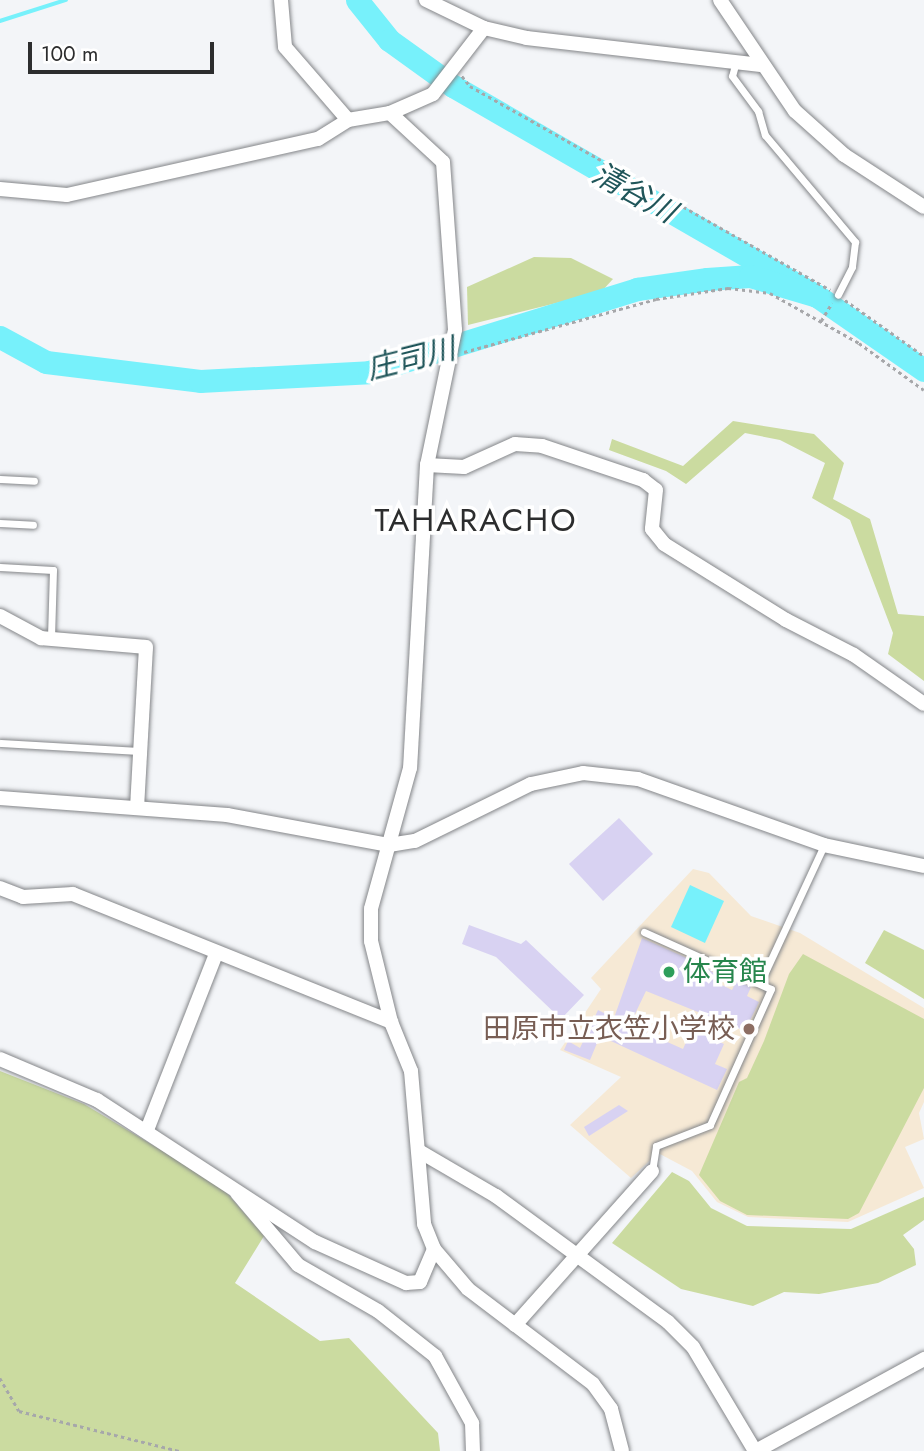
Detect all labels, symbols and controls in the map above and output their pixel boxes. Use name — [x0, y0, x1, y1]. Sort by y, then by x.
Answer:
scale bar — [32, 28, 217, 72]
text: 100 m — [41, 39, 98, 69]
water label: 清谷川 — [586, 155, 682, 231]
water label: 庄司川 — [363, 331, 459, 387]
district label: TAHARACHO — [376, 501, 576, 539]
place label: 体育館 — [683, 955, 767, 989]
marker: 体育館 — [661, 964, 677, 980]
place label: 田原市立衣笠小学校 — [483, 1012, 735, 1046]
marker: 田原市立衣笠小学校 — [741, 1021, 757, 1037]

